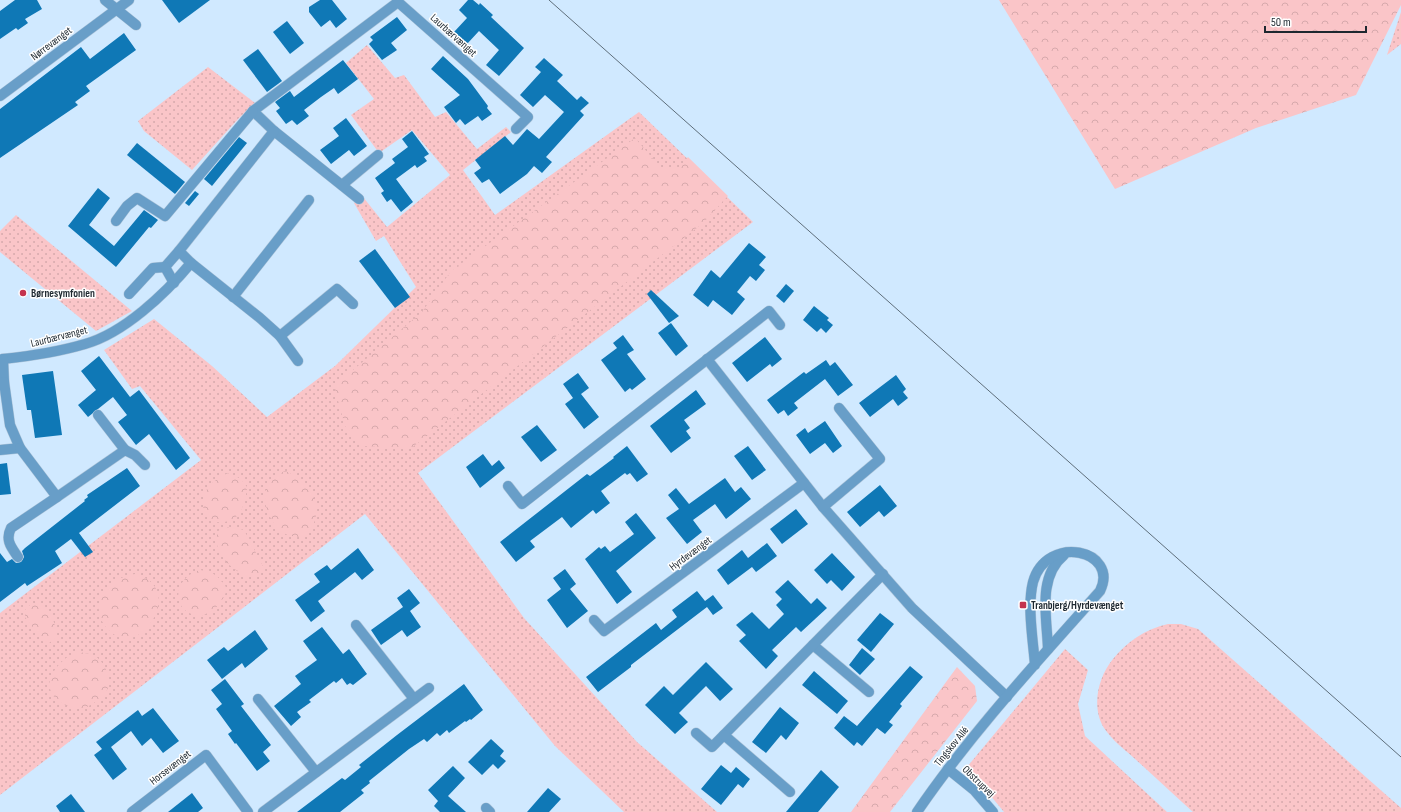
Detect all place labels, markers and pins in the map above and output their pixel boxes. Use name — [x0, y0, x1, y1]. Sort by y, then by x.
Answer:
place label: Børnesymfonien — [31, 287, 95, 300]
marker: Børnesymfonien — [18, 288, 28, 298]
place label: Tranbjerg/Hyrdevænget — [1031, 599, 1124, 612]
marker: Tranbjerg/Hyrdevænget — [1018, 600, 1028, 610]

